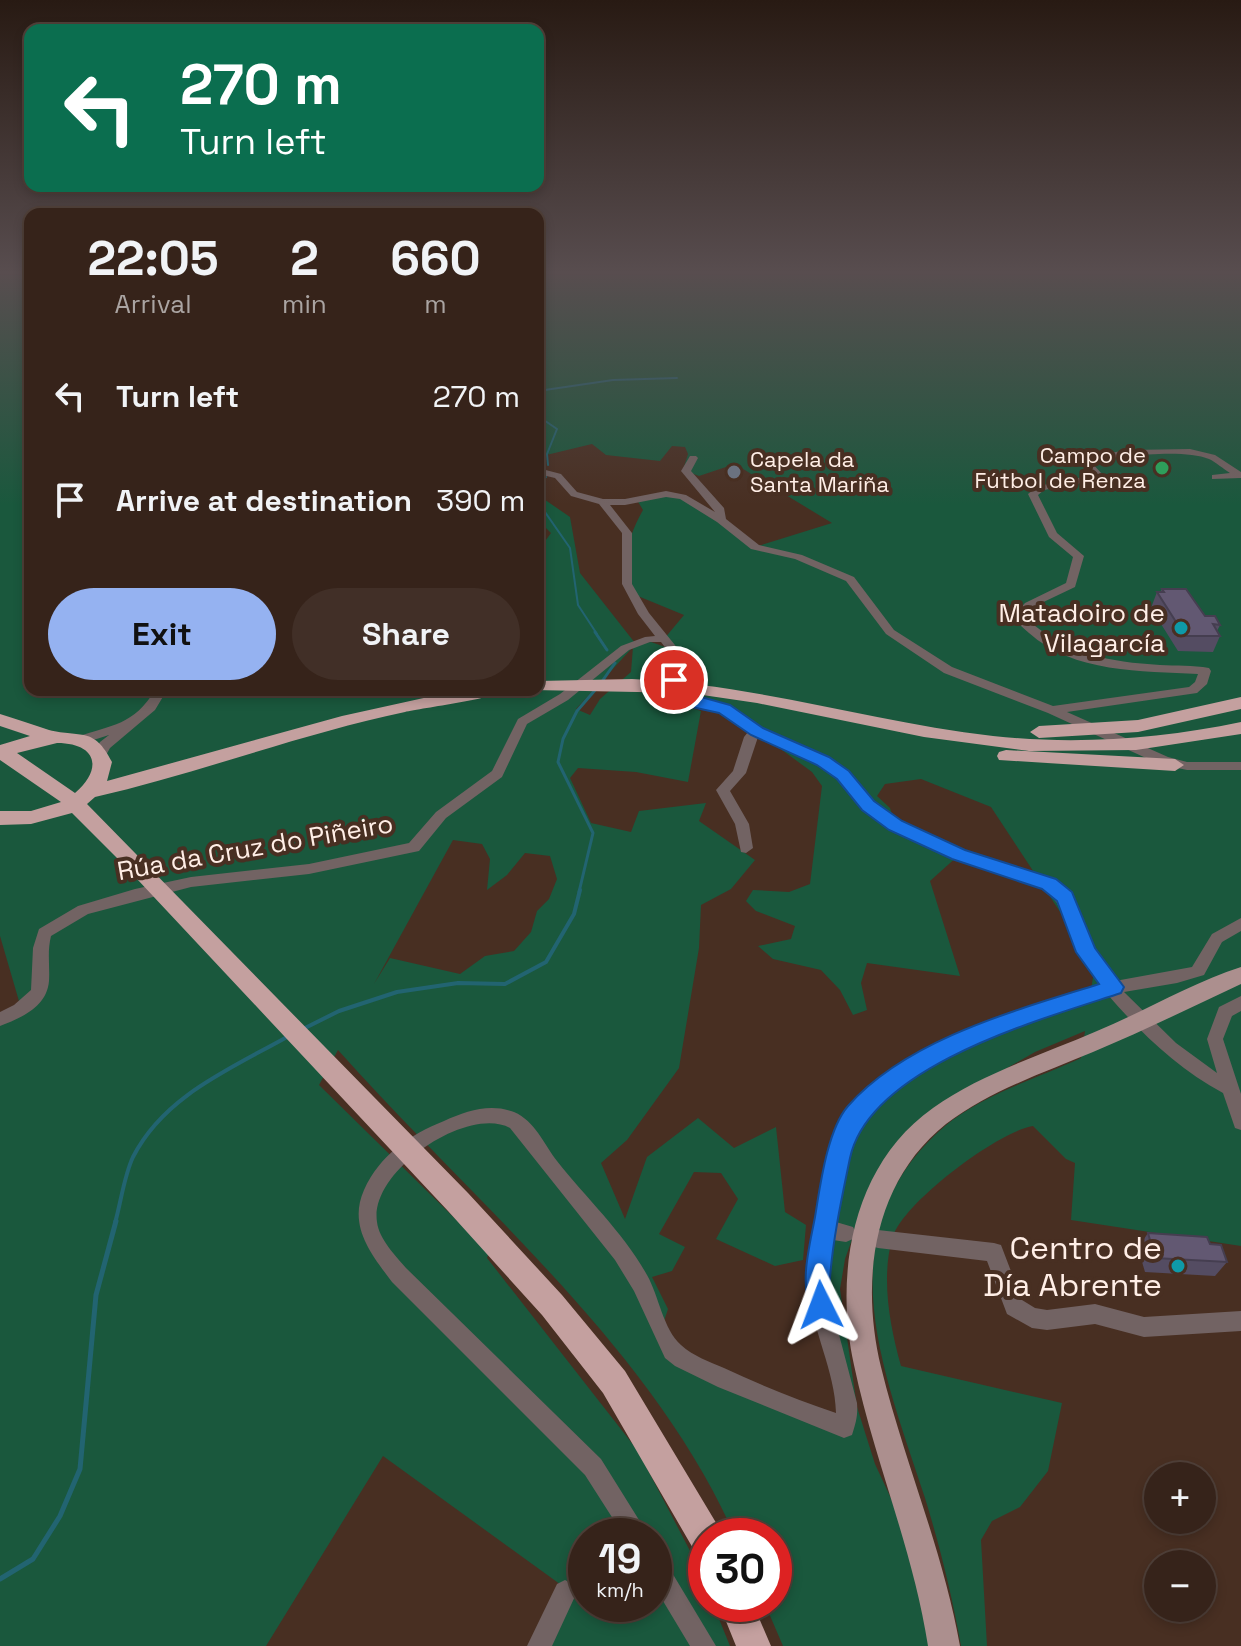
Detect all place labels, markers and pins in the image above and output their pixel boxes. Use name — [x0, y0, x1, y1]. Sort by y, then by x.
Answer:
place label: Campo de Fútbol de Renza — [974, 441, 1146, 494]
place label: Capela da Santa Mariña — [750, 445, 890, 498]
marker: Campo de Fútbol de Renza — [1153, 459, 1171, 477]
marker: Capela da Santa Mariña — [725, 463, 743, 481]
place label: Matadoiro de Vilagarcía — [998, 596, 1165, 660]
marker: Matadoiro de Vilagarcía — [1172, 619, 1190, 637]
pin — [640, 646, 708, 714]
place label: Centro de Día Abrente — [983, 1228, 1162, 1305]
marker: Centro de Día Abrente — [1169, 1257, 1187, 1275]

